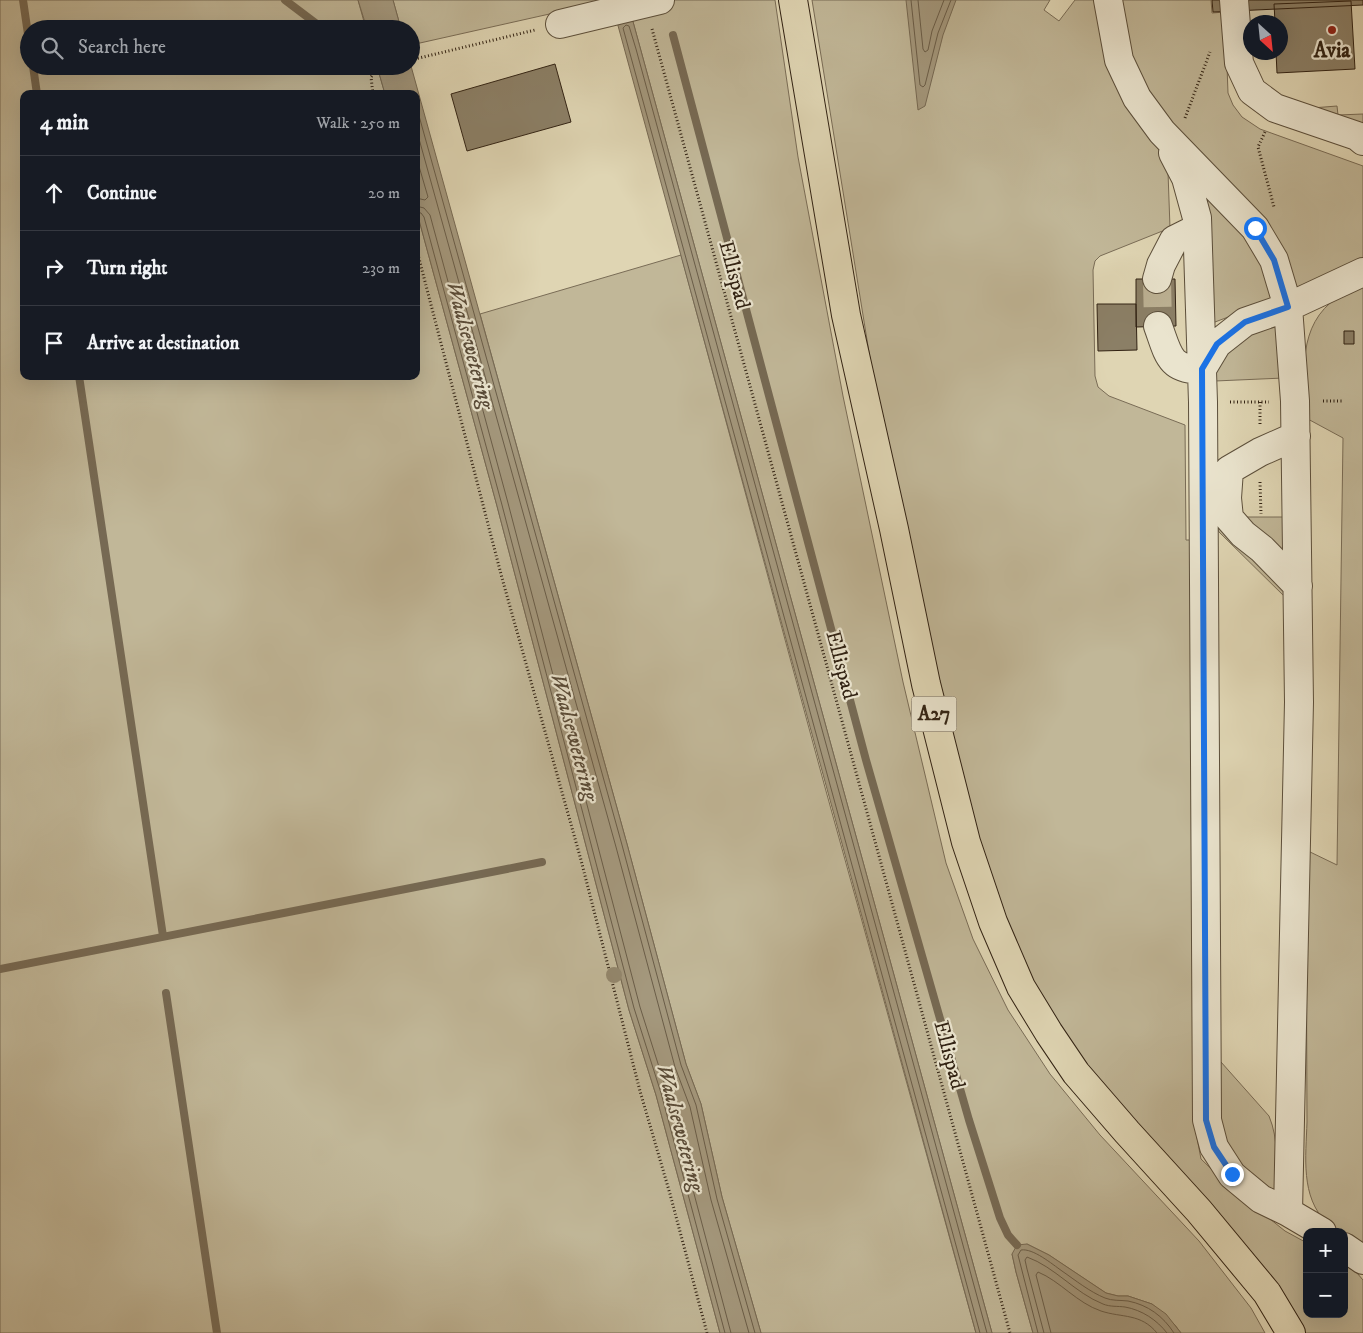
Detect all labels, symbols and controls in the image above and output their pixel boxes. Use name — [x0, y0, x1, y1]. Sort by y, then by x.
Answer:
north arrow — [1243, 15, 1288, 60]
search box — [20, 20, 420, 75]
marker: Avia — [1326, 24, 1338, 36]
icon: search — [38, 34, 66, 62]
text: Search here — [78, 36, 166, 59]
place label: Avia — [1313, 38, 1351, 64]
text: 4 min — [40, 110, 89, 136]
text: Walk · 250 m — [316, 113, 400, 133]
icon: ahead — [40, 179, 68, 207]
text: Continue — [87, 182, 157, 205]
text: 20 m — [368, 183, 400, 203]
route start — [1244, 217, 1267, 240]
street label: Ellispad — [712, 238, 756, 313]
icon: right — [40, 254, 68, 282]
text: Turn right — [87, 257, 167, 280]
text: 230 m — [362, 258, 400, 278]
water label: Waalsewetering — [440, 278, 501, 414]
icon: arrive — [40, 329, 68, 357]
text: Arrive at destination — [87, 332, 239, 355]
street label: Ellispad — [819, 628, 863, 703]
water label: Waalsewetering — [544, 670, 605, 806]
road number: A27 — [912, 696, 956, 732]
street label: Ellispad — [927, 1018, 971, 1093]
water label: Waalsewetering — [650, 1061, 711, 1197]
route end — [1221, 1163, 1244, 1186]
map controls — [1303, 1228, 1348, 1318]
button: + — [1303, 1228, 1348, 1273]
button: − — [1303, 1273, 1348, 1318]

